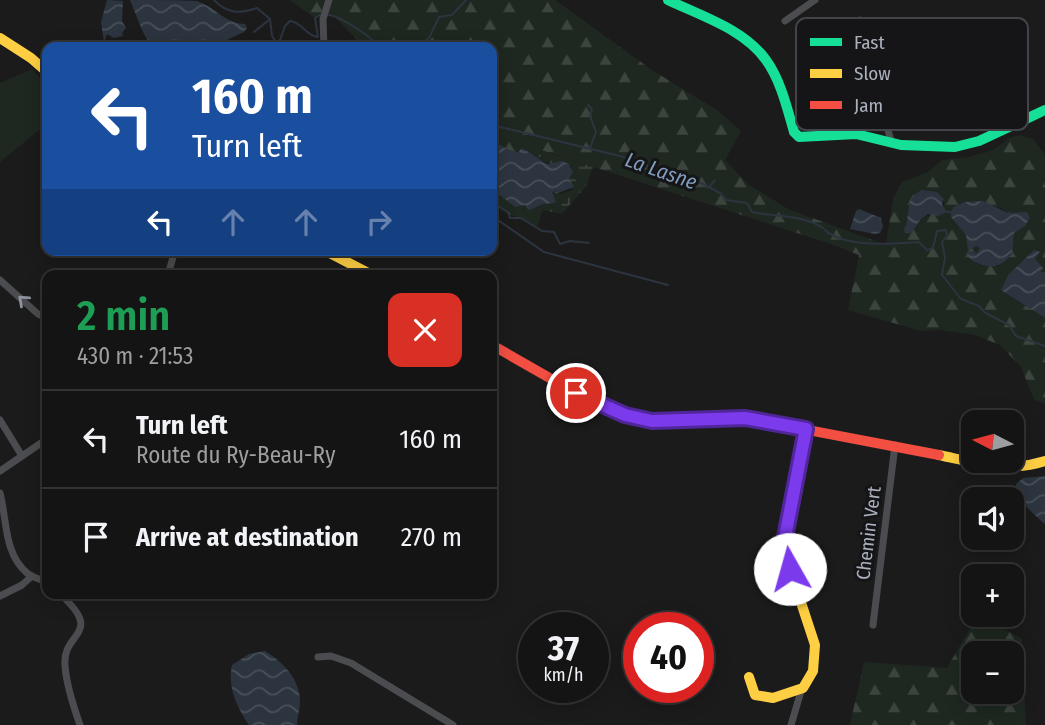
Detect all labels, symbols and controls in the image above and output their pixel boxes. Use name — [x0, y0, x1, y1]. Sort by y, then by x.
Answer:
legend — [796, 18, 1028, 130]
text: Fast — [854, 31, 885, 54]
text: Slow — [854, 62, 891, 85]
text: 160 m — [192, 67, 313, 126]
icon: left — [77, 70, 168, 161]
text: Jam — [854, 94, 883, 117]
text: Turn left — [192, 127, 302, 165]
water label: La Lasne — [622, 147, 700, 195]
icon: left — [141, 203, 179, 241]
icon: ahead — [214, 203, 252, 241]
icon: ahead — [287, 203, 325, 241]
icon: right — [360, 203, 398, 241]
text: 2 min — [77, 291, 170, 341]
button: close — [388, 293, 462, 367]
one-way arrow — [18, 296, 31, 308]
text: 430 m · 21:53 — [77, 342, 193, 370]
pin — [546, 363, 606, 423]
icon: arrive — [557, 374, 595, 412]
text: Turn left — [136, 410, 228, 441]
north arrow — [961, 410, 1024, 472]
map controls — [961, 410, 1024, 704]
icon: left — [77, 420, 115, 458]
text: 160 m — [399, 424, 462, 455]
text: Route du Ry-Beau-Ry — [136, 441, 335, 469]
street label: Chemin Vert — [851, 484, 886, 581]
button: sound — [961, 487, 1024, 550]
icon: arrive — [77, 518, 115, 556]
text: Arrive at destination — [136, 522, 359, 553]
text: 270 m — [401, 522, 462, 553]
position arrow — [753, 532, 827, 606]
button: + — [961, 564, 1024, 627]
speed limit sign: 40 — [623, 612, 714, 703]
text: 37 — [548, 627, 579, 669]
button: − — [961, 641, 1024, 704]
text: km/h — [543, 664, 584, 686]

